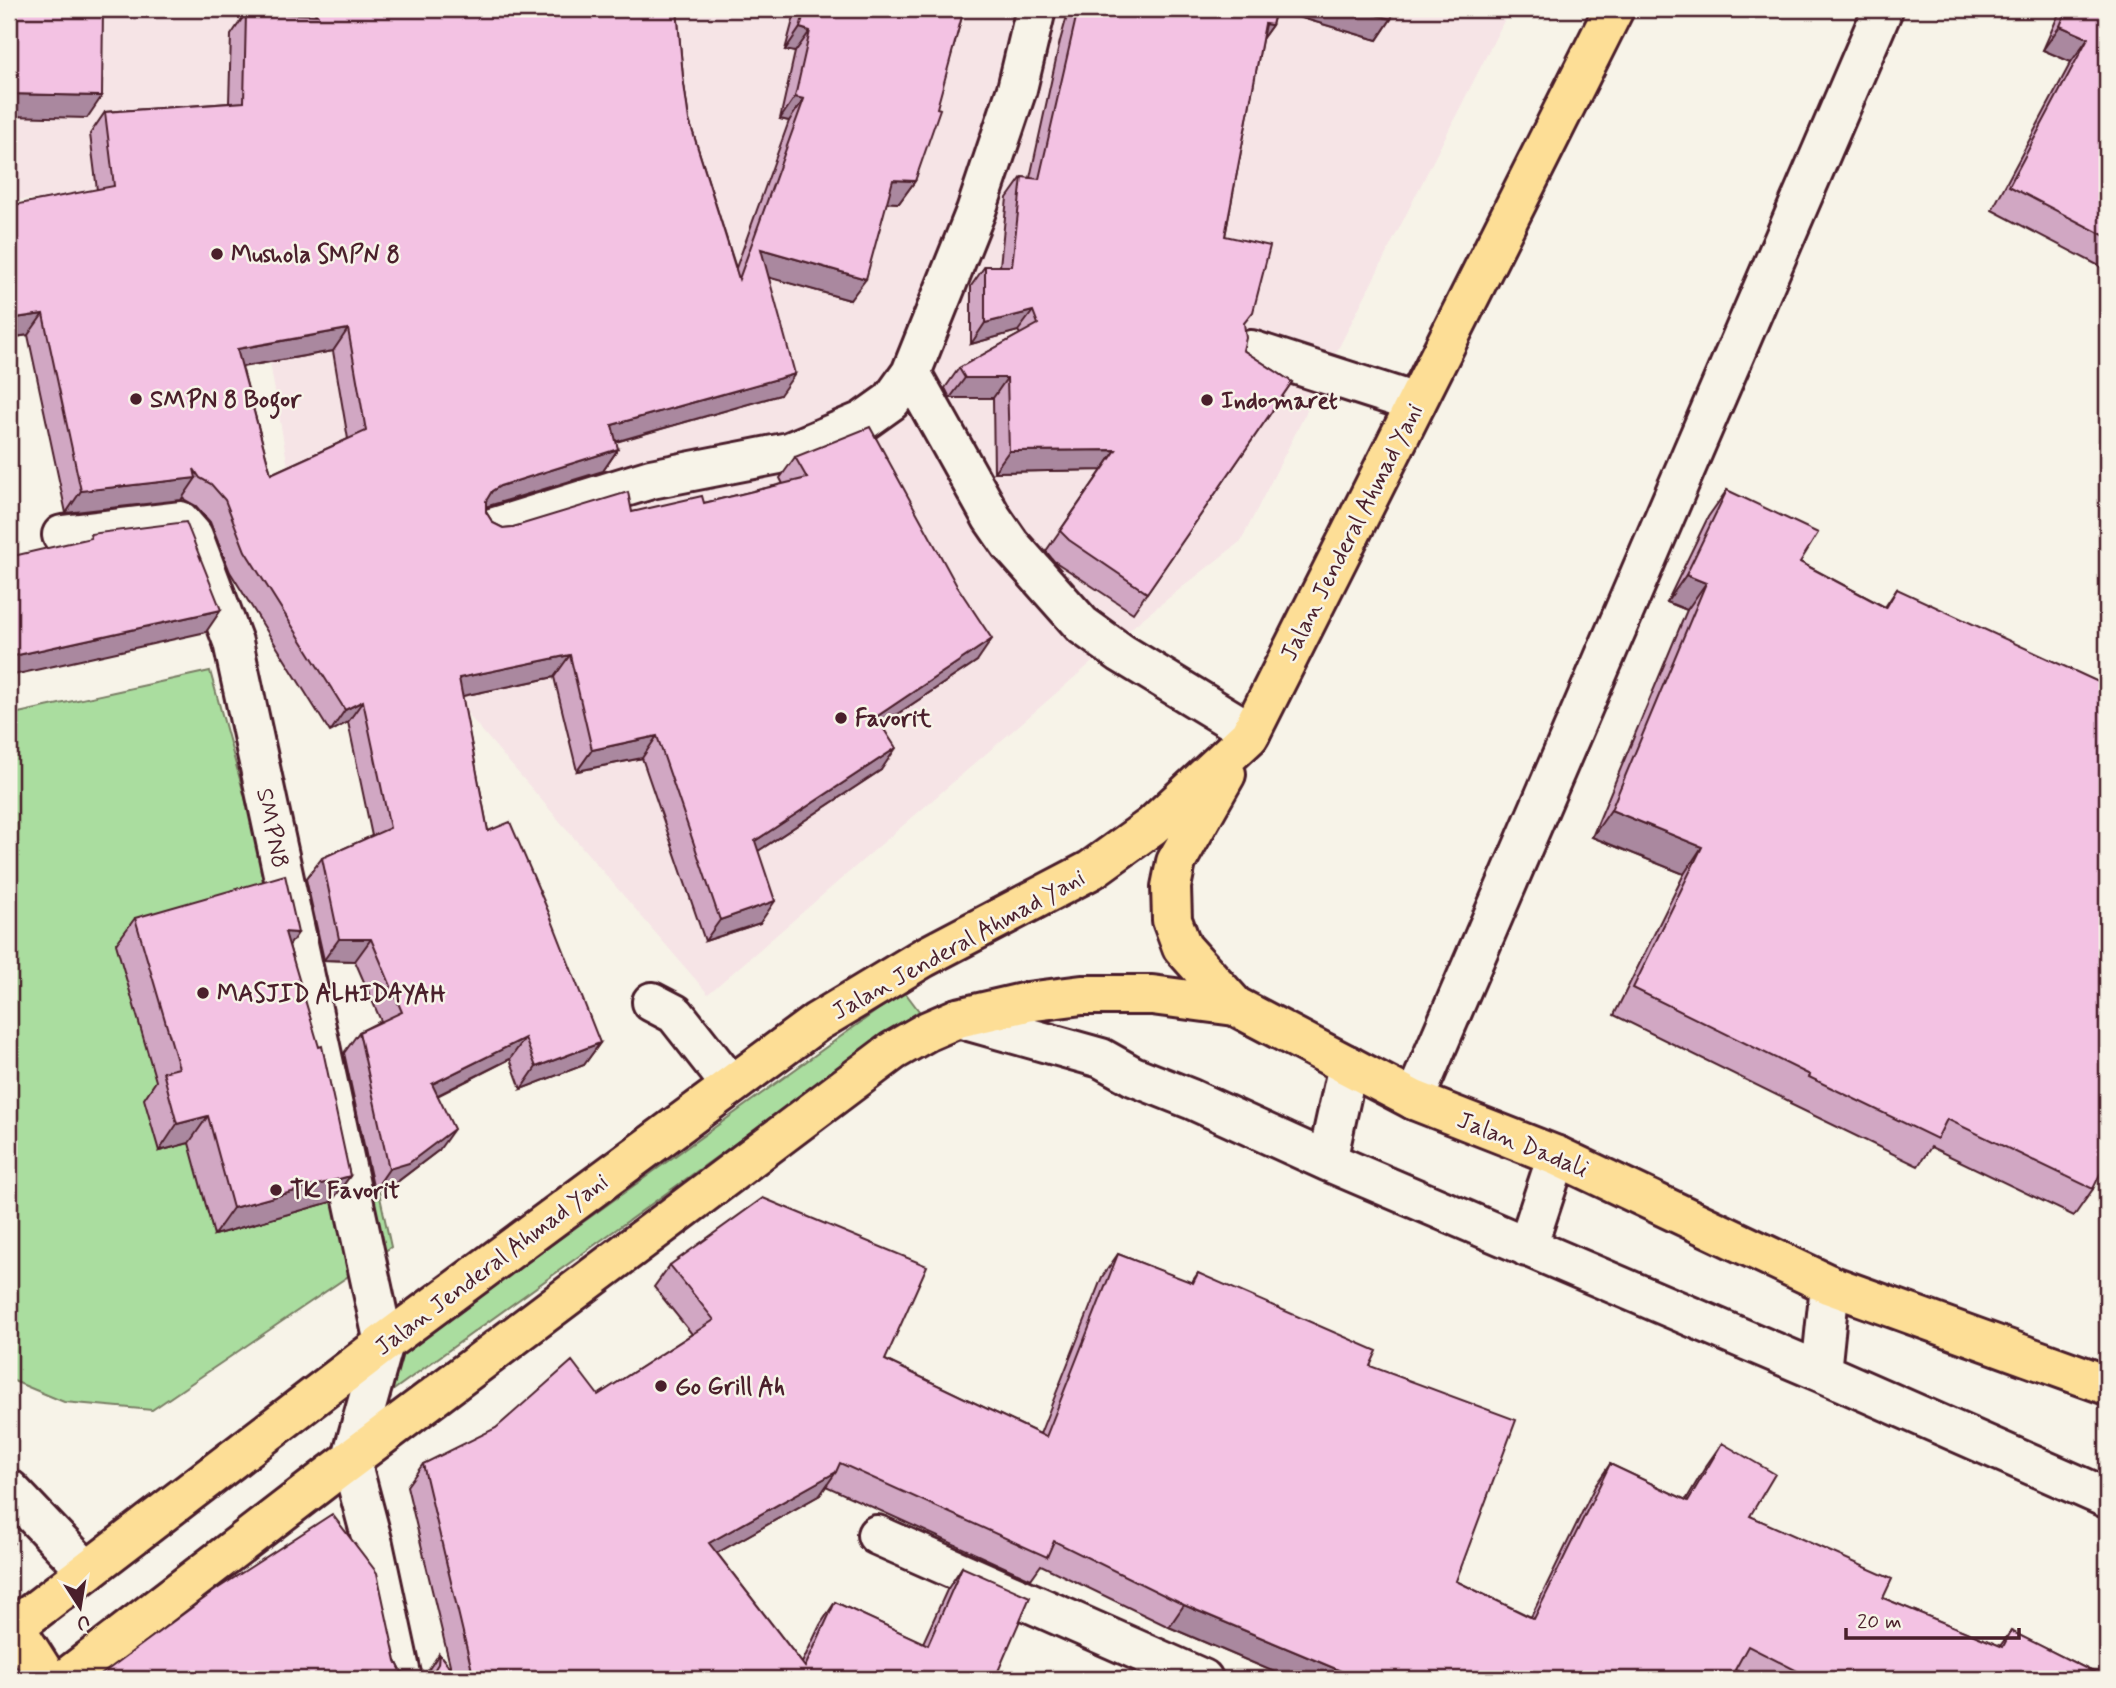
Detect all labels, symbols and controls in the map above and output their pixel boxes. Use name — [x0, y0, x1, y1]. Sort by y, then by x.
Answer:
place label: Mushola SMPN 8 — [231, 240, 400, 271]
marker: Mushola SMPN 8 — [209, 246, 225, 262]
place label: SMPN 8 Bogor — [150, 385, 302, 419]
place label: Indomaret — [1221, 386, 1338, 417]
marker: SMPN 8 Bogor — [128, 391, 144, 407]
marker: Indomaret — [1199, 392, 1215, 408]
street label: Jalan Jenderal Ahmad Yani — [1274, 399, 1431, 666]
place label: Favorit — [855, 704, 932, 735]
marker: Favorit — [833, 710, 849, 726]
street label: SMPN8 — [248, 786, 295, 871]
street label: Jalan Jenderal Ahmad Yani — [827, 863, 1091, 1028]
place label: MASJID ALHIDAYAH — [217, 979, 446, 1010]
marker: MASJID ALHIDAYAH — [195, 985, 211, 1001]
street label: Jalan Dadali — [1452, 1105, 1592, 1186]
street label: Jalan Jenderal Ahmad Yani — [369, 1167, 615, 1363]
place label: TK Favorit — [290, 1176, 400, 1207]
marker: TK Favorit — [268, 1182, 284, 1198]
place label: Go Grill Ah — [675, 1372, 785, 1403]
marker: Go Grill Ah — [653, 1378, 669, 1394]
north arrow — [46, 1572, 116, 1642]
scale bar — [1846, 1597, 2020, 1641]
text: 20 m — [1857, 1608, 1902, 1636]
text: U — [75, 1609, 92, 1636]

